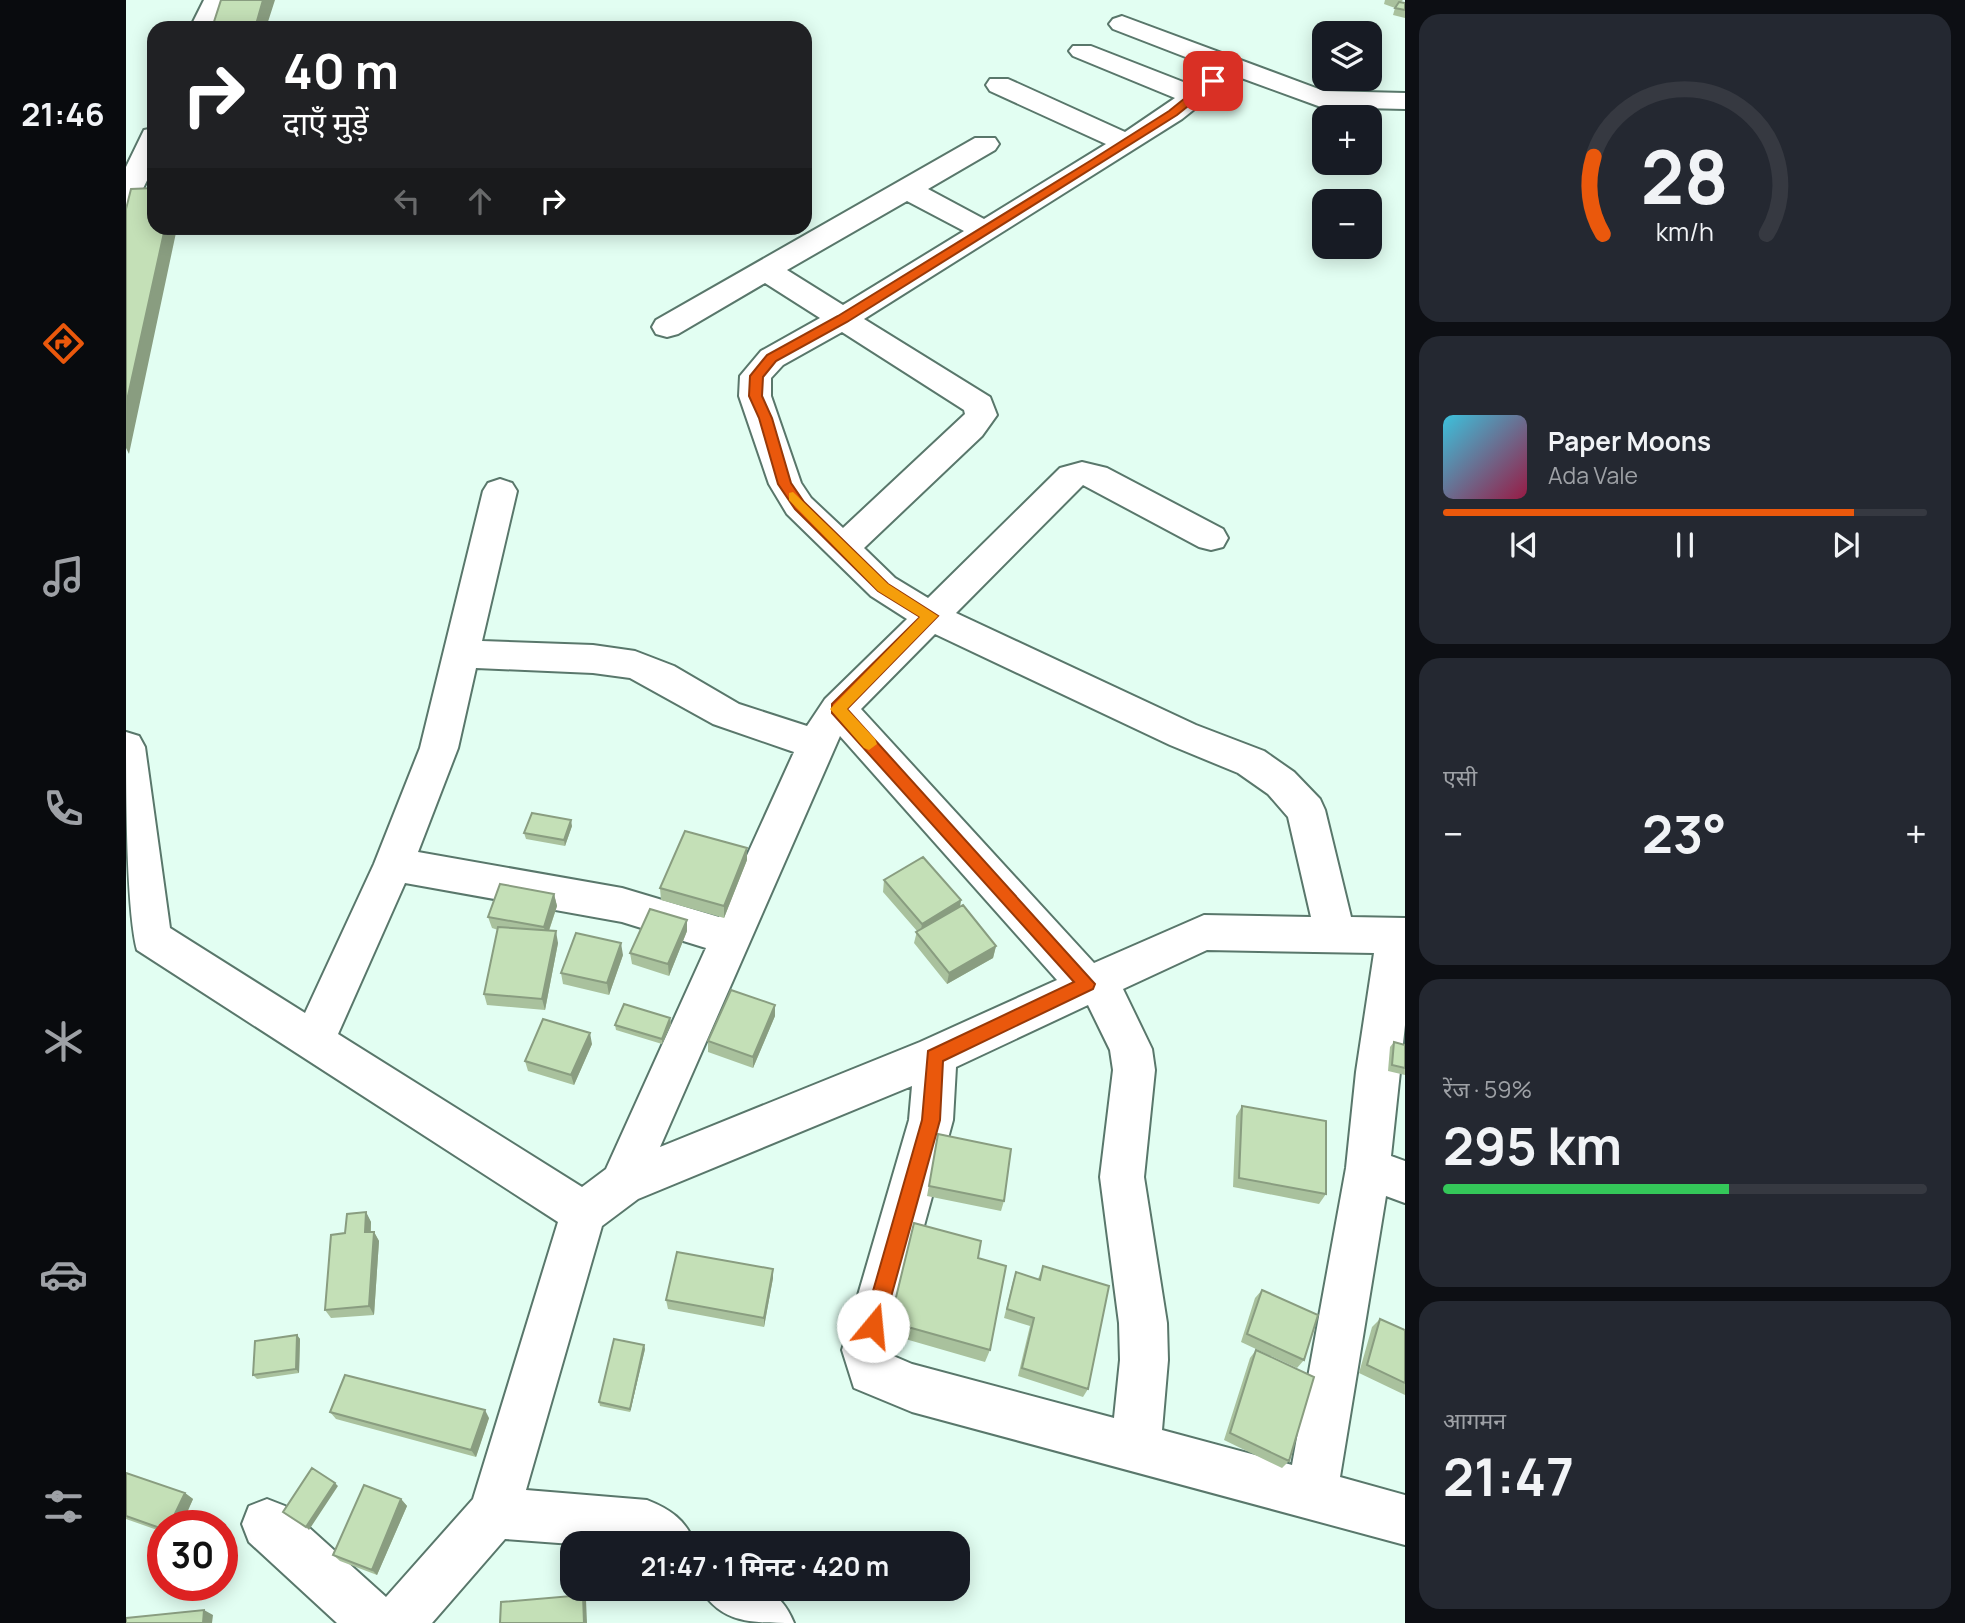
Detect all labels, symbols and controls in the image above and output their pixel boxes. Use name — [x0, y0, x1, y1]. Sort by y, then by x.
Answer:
map controls — [1312, 21, 1382, 259]
button: layers — [1312, 21, 1382, 91]
text: 40 m — [283, 37, 399, 104]
icon: right — [168, 49, 259, 140]
pin — [1183, 51, 1243, 111]
icon: arrive — [1194, 62, 1232, 100]
text: 21:46 — [21, 92, 105, 136]
text: दाएँ मुड़ें — [283, 101, 369, 145]
button: + — [1312, 105, 1382, 175]
text: 28 — [1641, 126, 1729, 226]
icon: left — [388, 182, 426, 220]
icon: ahead — [461, 182, 499, 220]
icon: right — [534, 182, 572, 220]
button: − — [1312, 189, 1382, 259]
text: km/h — [1656, 214, 1714, 249]
icon: directions — [39, 319, 88, 368]
text: Paper Moons — [1548, 423, 1711, 459]
text: Ada Vale — [1548, 459, 1638, 491]
icon: previous — [1505, 526, 1543, 564]
icon: pause — [1666, 526, 1704, 564]
icon: next — [1827, 526, 1865, 564]
icon: music — [39, 552, 88, 601]
text: एसी — [1443, 761, 1477, 793]
icon: phone — [39, 784, 88, 833]
text: 23° — [1642, 798, 1727, 869]
text: − — [1443, 807, 1464, 859]
text: + — [1905, 807, 1927, 859]
icon: climate — [39, 1017, 88, 1066]
text: रेंज · 59% — [1443, 1073, 1532, 1105]
text: 295 km — [1443, 1110, 1622, 1181]
icon: car — [39, 1250, 88, 1299]
position arrow — [836, 1289, 910, 1363]
text: आगमन — [1443, 1404, 1506, 1436]
text: 21:47 — [1443, 1441, 1574, 1512]
icon: filters — [39, 1482, 88, 1531]
speed limit sign: 30 — [147, 1510, 238, 1601]
text: 21:47 · 1 मिनट · 420 m — [641, 1548, 889, 1584]

